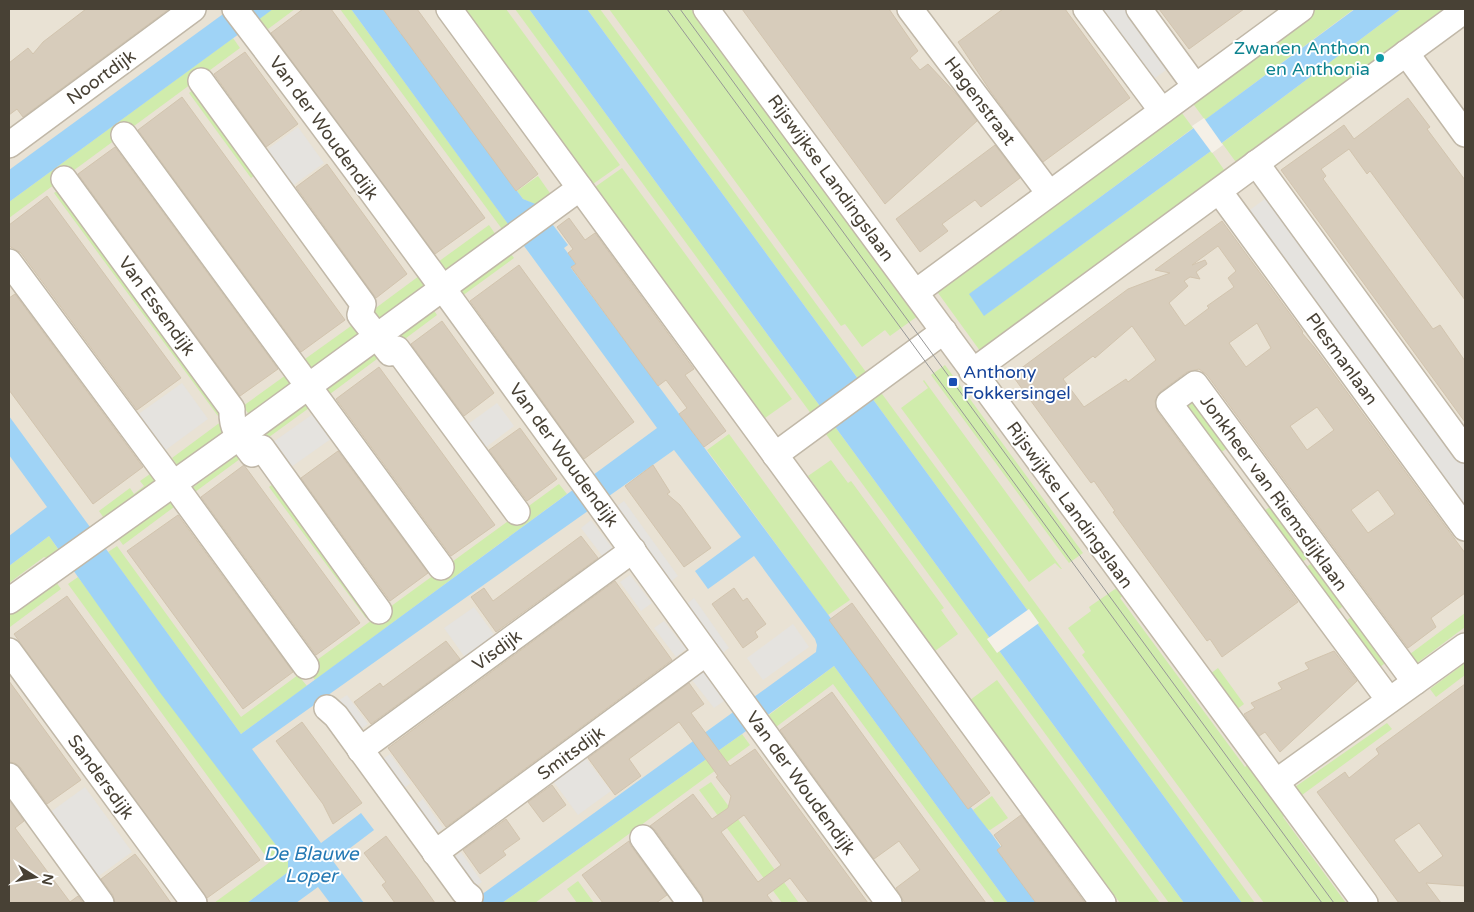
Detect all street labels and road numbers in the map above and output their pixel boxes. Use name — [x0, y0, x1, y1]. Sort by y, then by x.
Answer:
street label: Noortdijk — [62, 44, 140, 109]
street label: Van der Woudendijk — [264, 52, 384, 204]
street label: Hagenstraat — [939, 52, 1021, 150]
street label: Rijswijkse Landingslaan — [763, 90, 899, 266]
street label: Van Essendijk — [114, 252, 200, 360]
street label: Plesmanlaan — [1301, 309, 1383, 409]
street label: Van der Woudendijk — [504, 379, 624, 531]
street label: Jonkheer van Riemsdijklaan — [1196, 391, 1352, 595]
street label: Rijswijkse Landingslaan — [1002, 417, 1138, 593]
street label: Visdijk — [468, 625, 526, 675]
street label: Van der Woudendijk — [741, 707, 861, 859]
street label: Smitsdijk — [533, 721, 609, 785]
street label: Sandersdijk — [63, 730, 139, 824]

